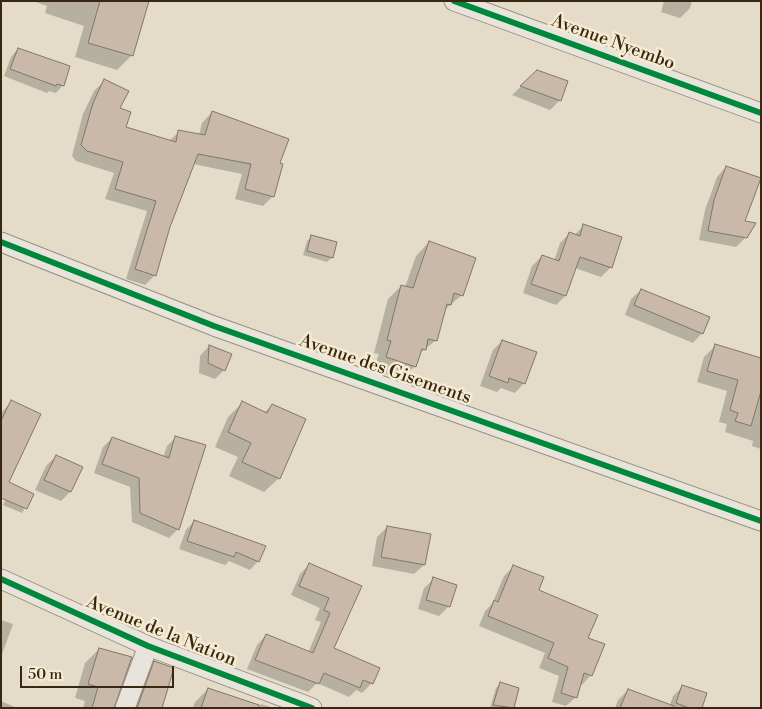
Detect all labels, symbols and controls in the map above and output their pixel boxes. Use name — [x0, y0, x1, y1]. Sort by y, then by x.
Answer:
street label: Avenue Nyembo — [548, 11, 678, 75]
street label: Avenue des Gisements — [296, 330, 474, 410]
street label: Avenue de la Nation — [83, 592, 239, 672]
scale bar — [22, 656, 176, 688]
text: 50 m — [28, 665, 62, 684]

